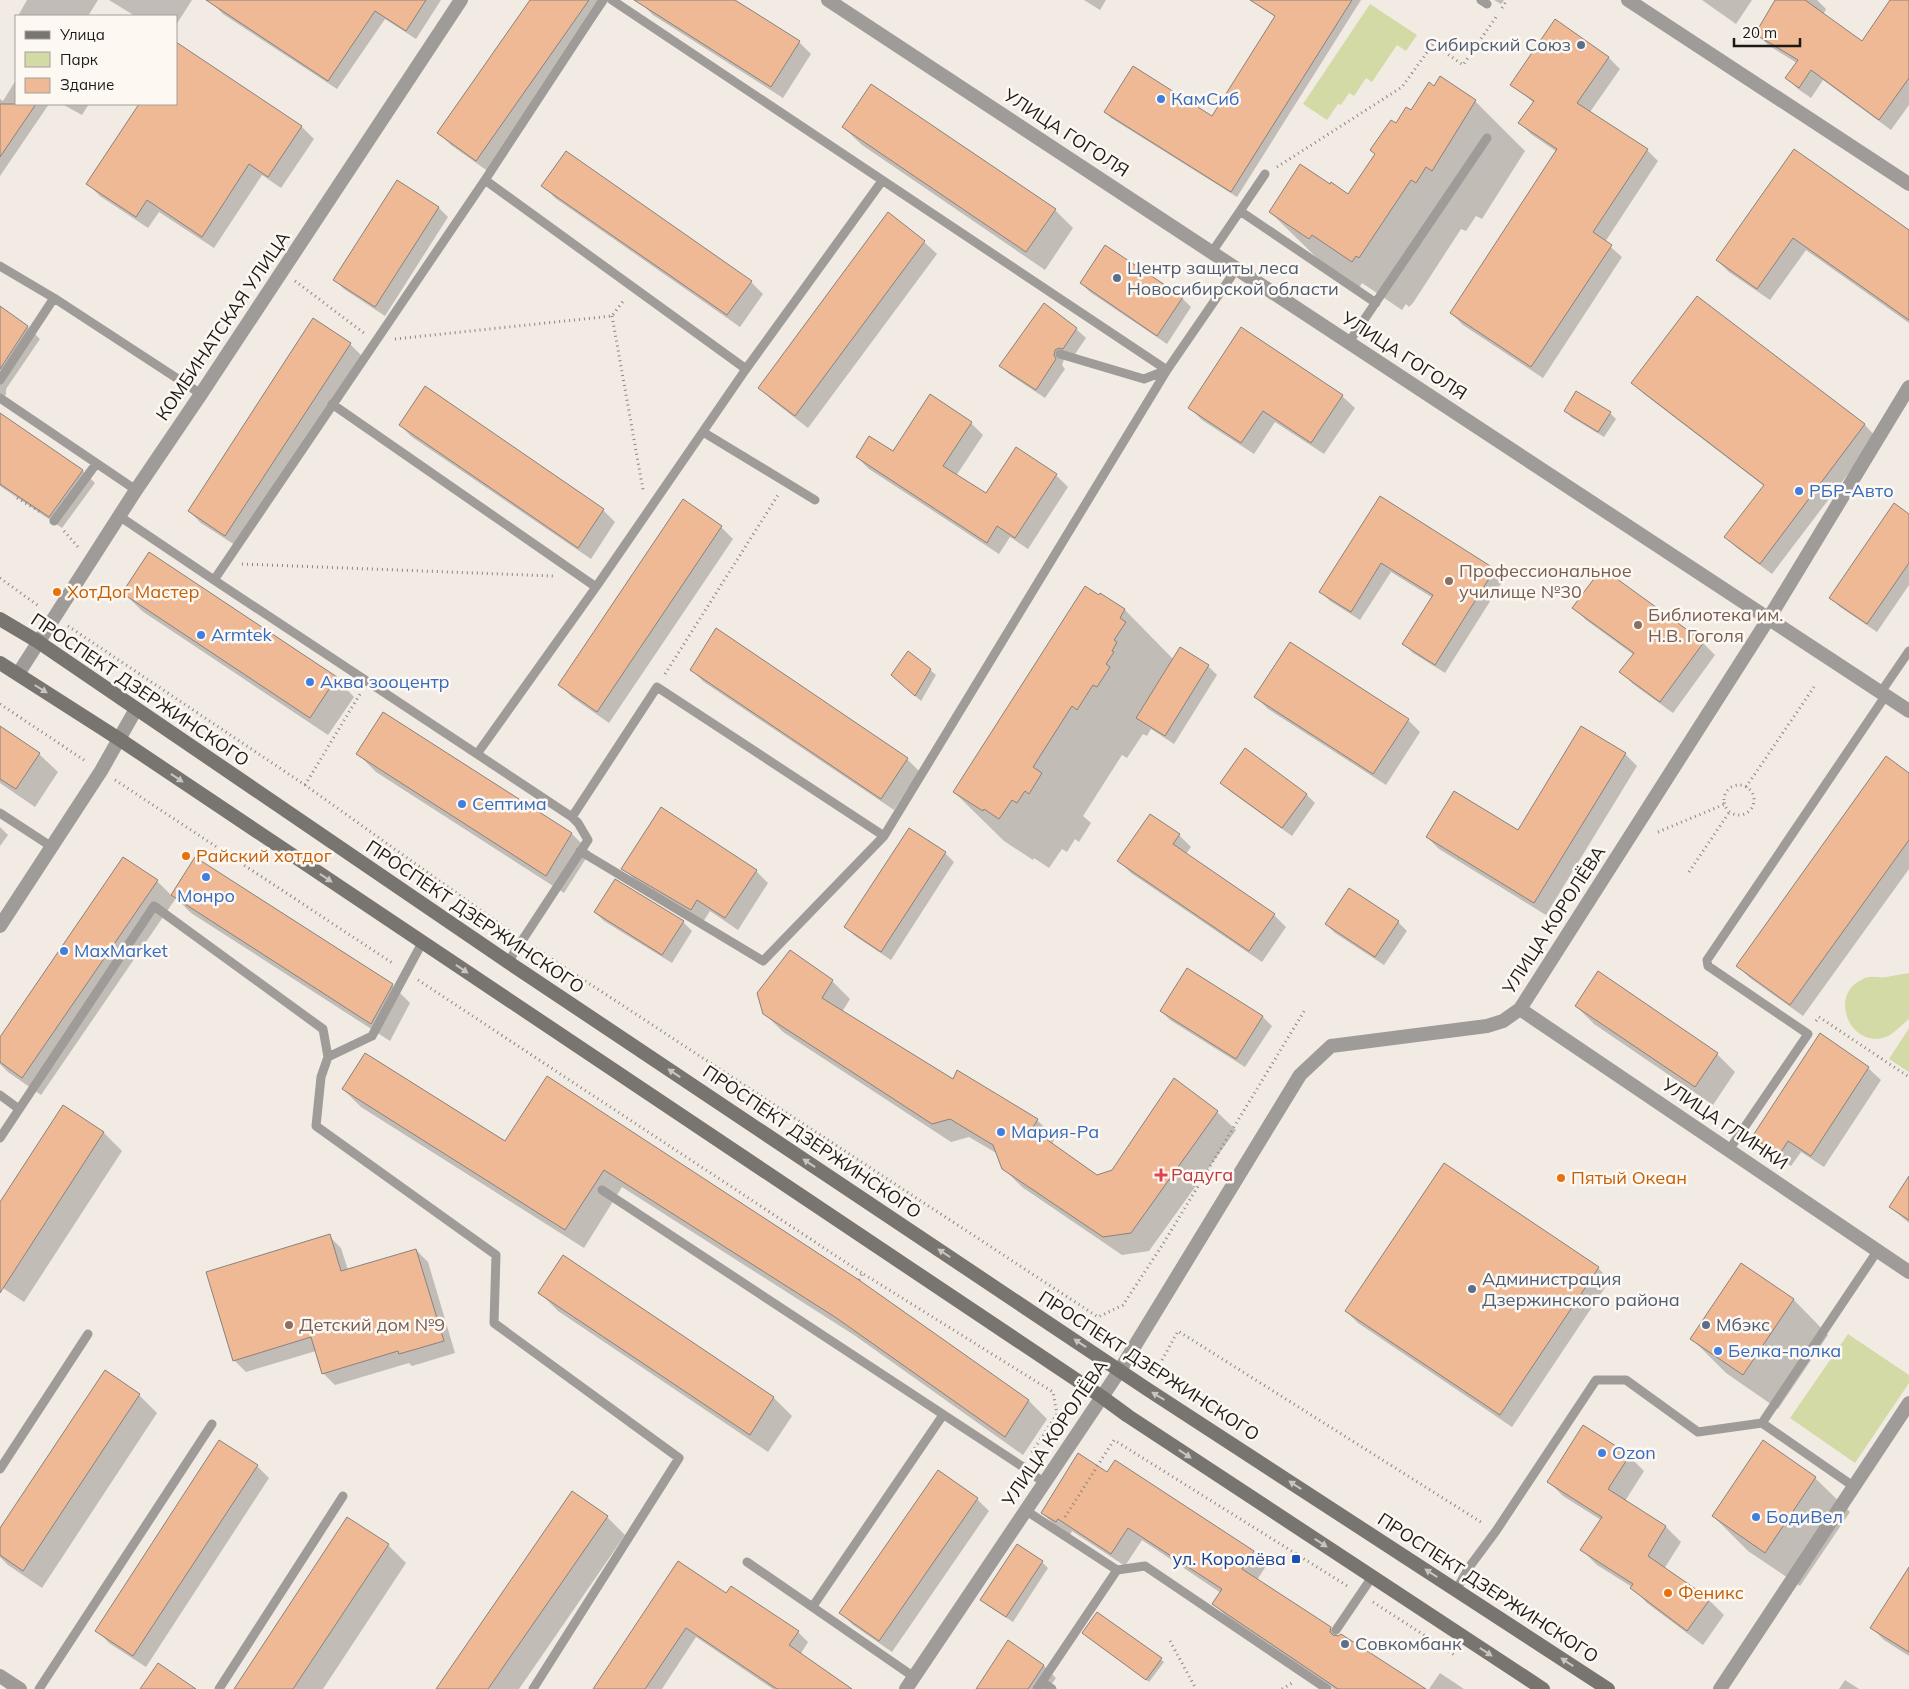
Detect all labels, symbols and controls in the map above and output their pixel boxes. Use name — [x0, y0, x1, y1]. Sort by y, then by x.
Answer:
legend — [15, 15, 178, 105]
scale bar — [1734, 15, 1800, 47]
text: 20 m — [1742, 23, 1777, 42]
text: Улица — [59, 25, 105, 44]
place label: Сибирский Союз — [1425, 33, 1571, 56]
marker: Сибирский Союз — [1575, 39, 1587, 51]
text: Парк — [60, 50, 99, 69]
text: Здание — [60, 75, 114, 94]
street label: УЛИЦА ГОГОЛЯ — [998, 83, 1133, 182]
place label: КамСиб — [1171, 87, 1239, 110]
marker: КамСиб — [1155, 93, 1167, 105]
street label: КОМБИНАТСКАЯ УЛИЦА — [151, 227, 295, 425]
place label: Центр защиты леса Новосибирской области — [1127, 256, 1339, 300]
marker: Центр защиты леса Новосибирской области — [1111, 272, 1123, 284]
street label: УЛИЦА ГОГОЛЯ — [1336, 306, 1471, 405]
place label: РБР-Авто — [1809, 479, 1894, 502]
marker: РБР-Авто — [1793, 485, 1805, 497]
place label: Профессиональное училище №30 — [1459, 559, 1632, 603]
marker: Профессиональное училище №30 — [1443, 575, 1455, 587]
place label: ХотДог Мастер — [67, 580, 200, 603]
marker: ХотДог Мастер — [51, 586, 63, 598]
place label: Библиотека им. Н.В. Гоголя — [1648, 603, 1783, 647]
street label: ПРОСПЕКТ ДЗЕРЖИНСКОГО — [27, 608, 254, 771]
marker: Библиотека им. Н.В. Гоголя — [1632, 619, 1644, 631]
place label: Armtek — [211, 623, 273, 646]
marker: Armtek — [195, 629, 207, 641]
place label: Аква зооцентр — [320, 670, 450, 693]
marker: Аква зооцентр — [304, 676, 316, 688]
one-way arrow — [34, 684, 48, 694]
one-way arrow — [170, 773, 184, 783]
place label: Септима — [472, 792, 547, 815]
marker: Септима — [456, 798, 468, 810]
street label: ПРОСПЕКТ ДЗЕРЖИНСКОГО — [362, 835, 589, 998]
street label: УЛИЦА КОРОЛЁВА — [1497, 841, 1610, 999]
place label: Райский хотдог — [196, 844, 332, 867]
marker: Райский хотдог — [180, 850, 192, 862]
marker: Монро — [200, 871, 212, 883]
one-way arrow — [320, 874, 333, 883]
place label: Монро — [177, 884, 235, 907]
place label: MaxMarket — [74, 939, 168, 962]
marker: MaxMarket — [58, 945, 70, 957]
one-way arrow — [455, 964, 468, 974]
street label: ПРОСПЕКТ ДЗЕРЖИНСКОГО — [699, 1060, 926, 1223]
one-way arrow — [667, 1068, 681, 1078]
street label: УЛИЦА ГЛИНКИ — [1657, 1072, 1793, 1174]
place label: Мария-Ра — [1011, 1120, 1099, 1143]
marker: Мария-Ра — [995, 1126, 1007, 1138]
one-way arrow — [802, 1158, 816, 1168]
place label: Радуга — [1171, 1163, 1233, 1186]
place label: Пятый Океан — [1571, 1166, 1687, 1189]
marker: Радуга — [1155, 1169, 1167, 1181]
marker: Пятый Океан — [1555, 1172, 1567, 1184]
one-way arrow — [938, 1248, 951, 1258]
place label: Администрация Дзержинского района — [1482, 1267, 1680, 1311]
marker: Администрация Дзержинского района — [1466, 1283, 1478, 1295]
street label: ПРОСПЕКТ ДЗЕРЖИНСКОГО — [1035, 1286, 1264, 1446]
place label: Детский дом №9 — [299, 1313, 445, 1336]
place label: Мбэкс — [1716, 1313, 1770, 1336]
marker: Детский дом №9 — [283, 1319, 295, 1331]
marker: Мбэкс — [1700, 1319, 1712, 1331]
one-way arrow — [1073, 1338, 1086, 1348]
place label: Белка-полка — [1728, 1339, 1841, 1362]
marker: Белка-полка — [1712, 1345, 1724, 1357]
street label: УЛИЦА КОРОЛЁВА — [996, 1355, 1112, 1511]
one-way arrow — [1152, 1392, 1165, 1401]
place label: Ozon — [1612, 1441, 1656, 1464]
marker: Ozon — [1596, 1447, 1608, 1459]
one-way arrow — [1178, 1449, 1192, 1459]
one-way arrow — [1288, 1480, 1302, 1489]
place label: БодиВел — [1766, 1505, 1843, 1528]
street label: ПРОСПЕКТ ДЗЕРЖИНСКОГО — [1374, 1508, 1603, 1668]
marker: БодиВел — [1750, 1511, 1762, 1523]
one-way arrow — [1314, 1538, 1328, 1548]
place label: ул. Королёва — [1172, 1547, 1286, 1570]
marker: ул. Королёва — [1290, 1553, 1302, 1565]
one-way arrow — [1424, 1569, 1438, 1578]
place label: Феникс — [1678, 1581, 1744, 1604]
marker: Феникс — [1662, 1587, 1674, 1599]
place label: Совкомбанк — [1355, 1632, 1462, 1655]
marker: Совкомбанк — [1339, 1638, 1351, 1650]
one-way arrow — [1479, 1647, 1493, 1657]
one-way arrow — [1560, 1657, 1574, 1667]

